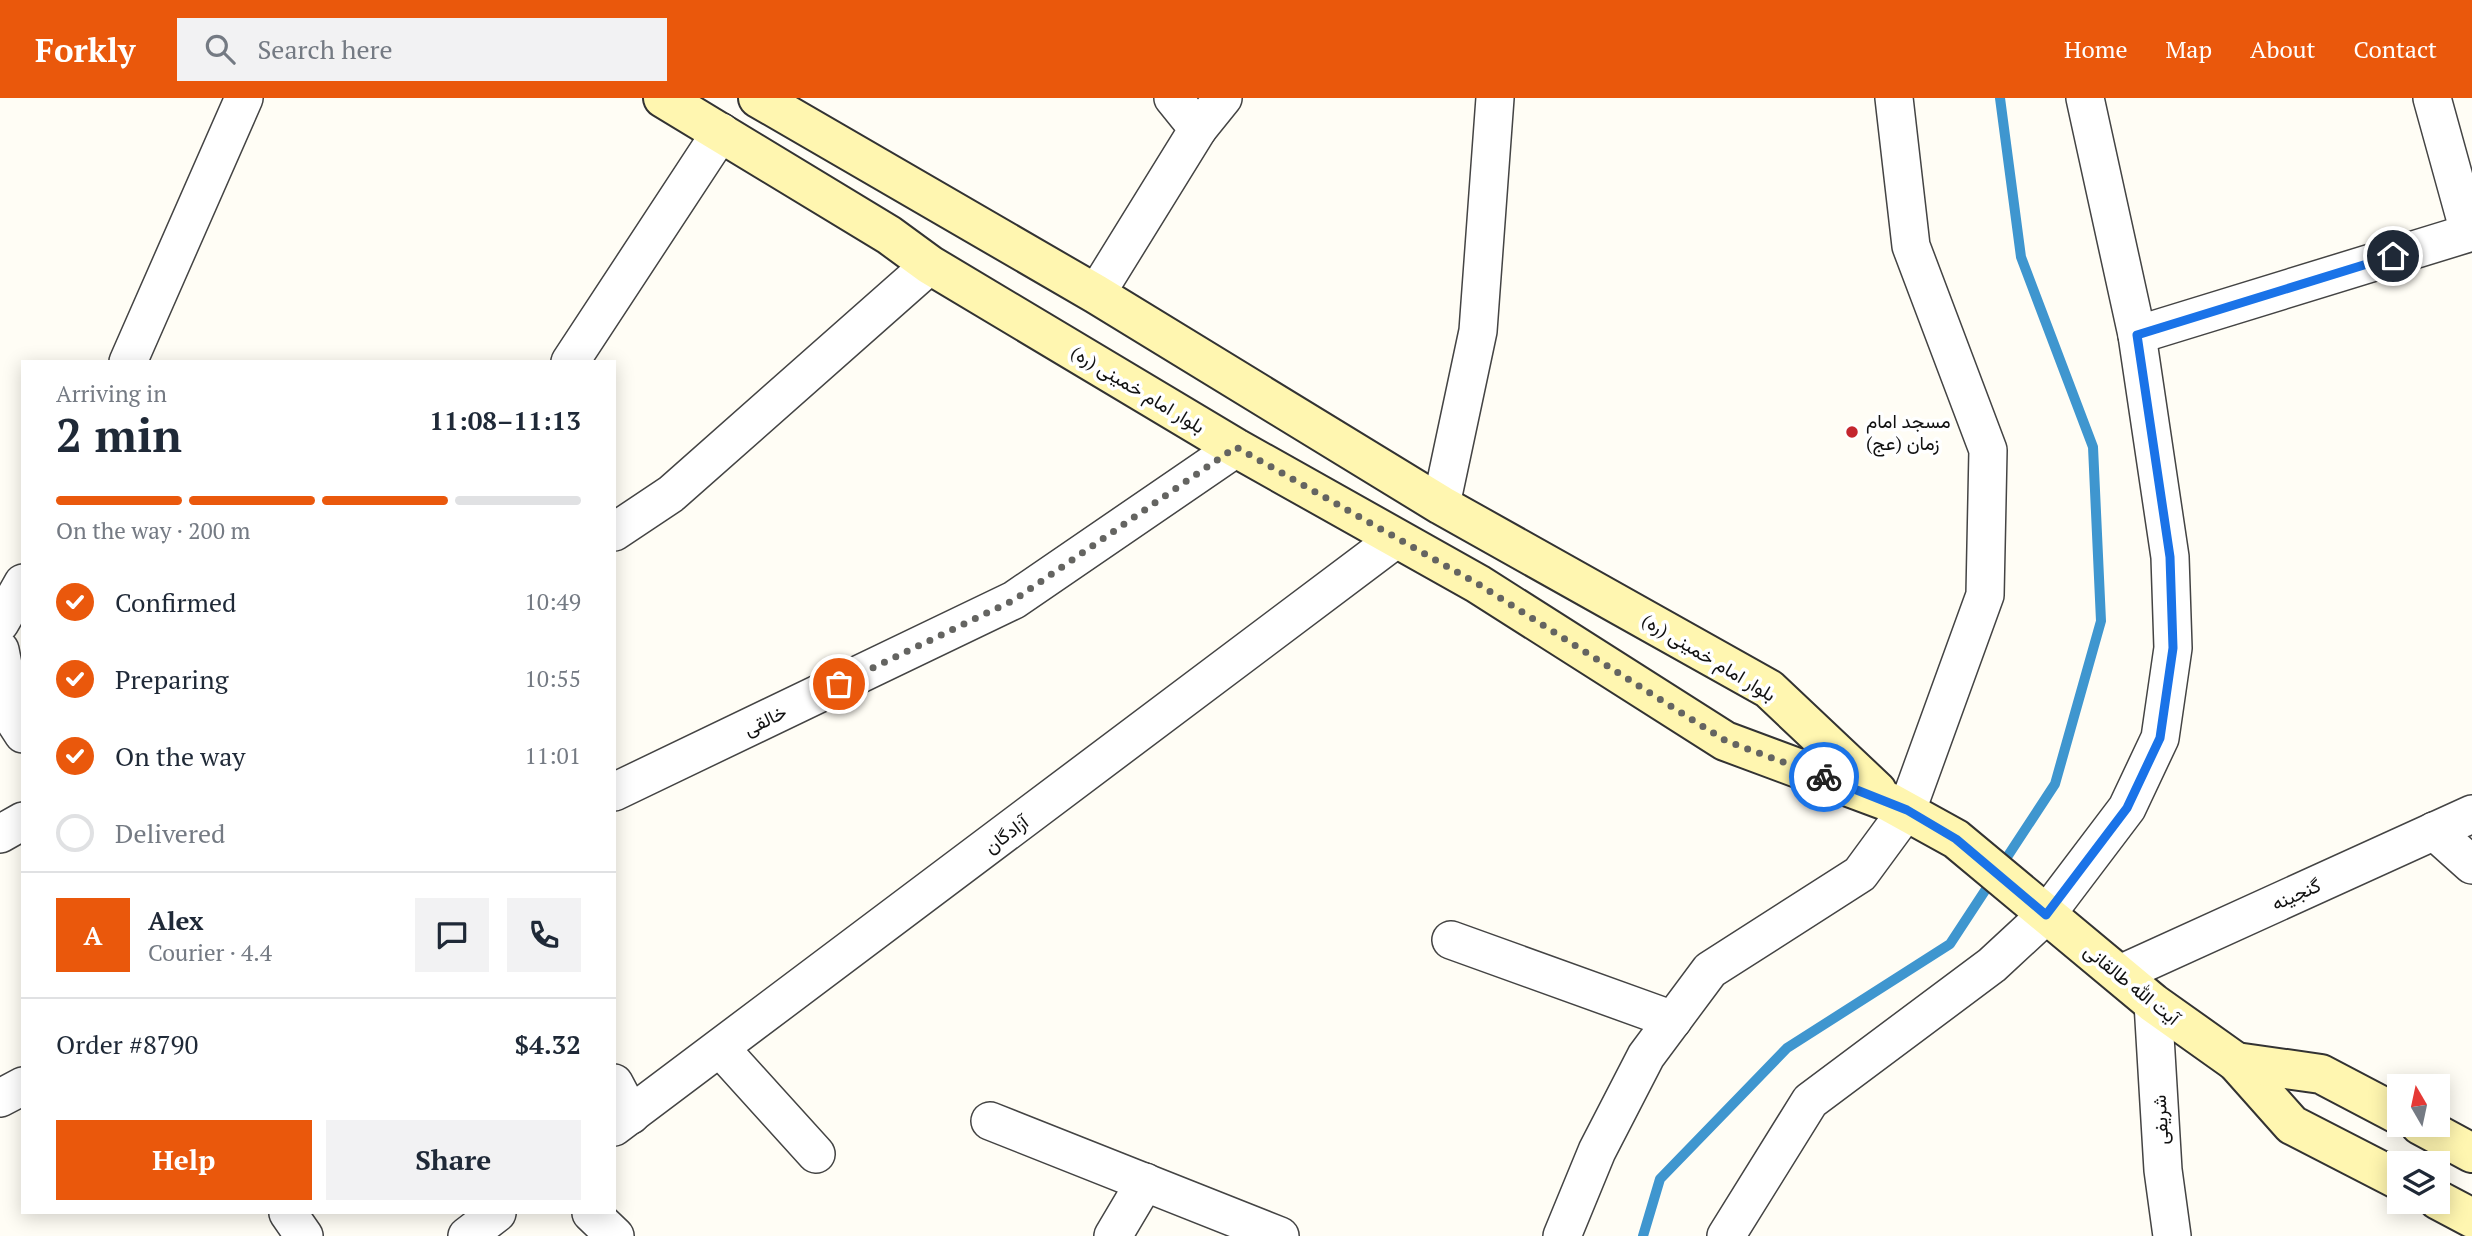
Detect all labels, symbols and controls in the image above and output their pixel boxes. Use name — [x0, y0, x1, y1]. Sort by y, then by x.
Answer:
search box — [177, 18, 667, 81]
text: Forkly — [35, 28, 135, 71]
icon: search — [201, 30, 239, 68]
text: Search here — [257, 32, 393, 66]
text: Home — [2064, 33, 2128, 65]
text: Map — [2166, 33, 2212, 65]
text: About — [2250, 33, 2316, 65]
text: Contact — [2354, 33, 2437, 65]
pin — [2363, 226, 2423, 286]
icon: home — [2374, 237, 2412, 275]
street label: بلوار امام خمینی (ره) — [1066, 339, 1210, 439]
text: Arriving in — [56, 378, 167, 409]
text: 11:08–11:13 — [429, 403, 581, 437]
text: 2 min — [56, 404, 182, 465]
place label: مسجد امام زمان (عج) — [1866, 408, 1951, 457]
marker: مسجد امام زمان (عج) — [1844, 424, 1860, 440]
text: On the way · 200 m — [56, 515, 250, 546]
icon: check — [56, 583, 94, 621]
text: Confirmed — [115, 585, 236, 619]
text: 10:49 — [524, 586, 581, 617]
street label: بلوار امام خمینی (ره) — [1637, 607, 1781, 707]
pin — [809, 654, 869, 714]
icon: check — [56, 660, 94, 698]
text: Preparing — [115, 662, 228, 696]
text: 10:55 — [524, 663, 581, 694]
icon: bag — [820, 665, 858, 703]
street label: خالقی — [739, 698, 790, 741]
icon: check — [56, 737, 94, 775]
text: On the way — [115, 739, 246, 773]
text: 11:01 — [524, 740, 581, 771]
courier — [1789, 742, 1859, 812]
icon: bike — [1805, 758, 1843, 796]
street label: آزادگان — [979, 808, 1034, 858]
text: Delivered — [115, 816, 225, 850]
street label: گنجینه — [2267, 872, 2324, 915]
button: chat — [415, 898, 489, 972]
button: phone — [507, 898, 581, 972]
text: Alex — [148, 903, 204, 937]
text: A — [84, 918, 102, 952]
text: Courier · 4.4 — [148, 937, 272, 968]
street label: آیت الله طالقانی — [2079, 937, 2187, 1031]
text: Order #8790 — [56, 1027, 198, 1061]
text: $4.32 — [515, 1027, 581, 1061]
north arrow — [2387, 1074, 2450, 1138]
map controls — [2387, 1074, 2450, 1214]
street label: شریفی — [2146, 1094, 2173, 1146]
button: Help — [56, 1120, 312, 1200]
button: Share — [326, 1120, 581, 1200]
button: layers — [2387, 1151, 2450, 1214]

